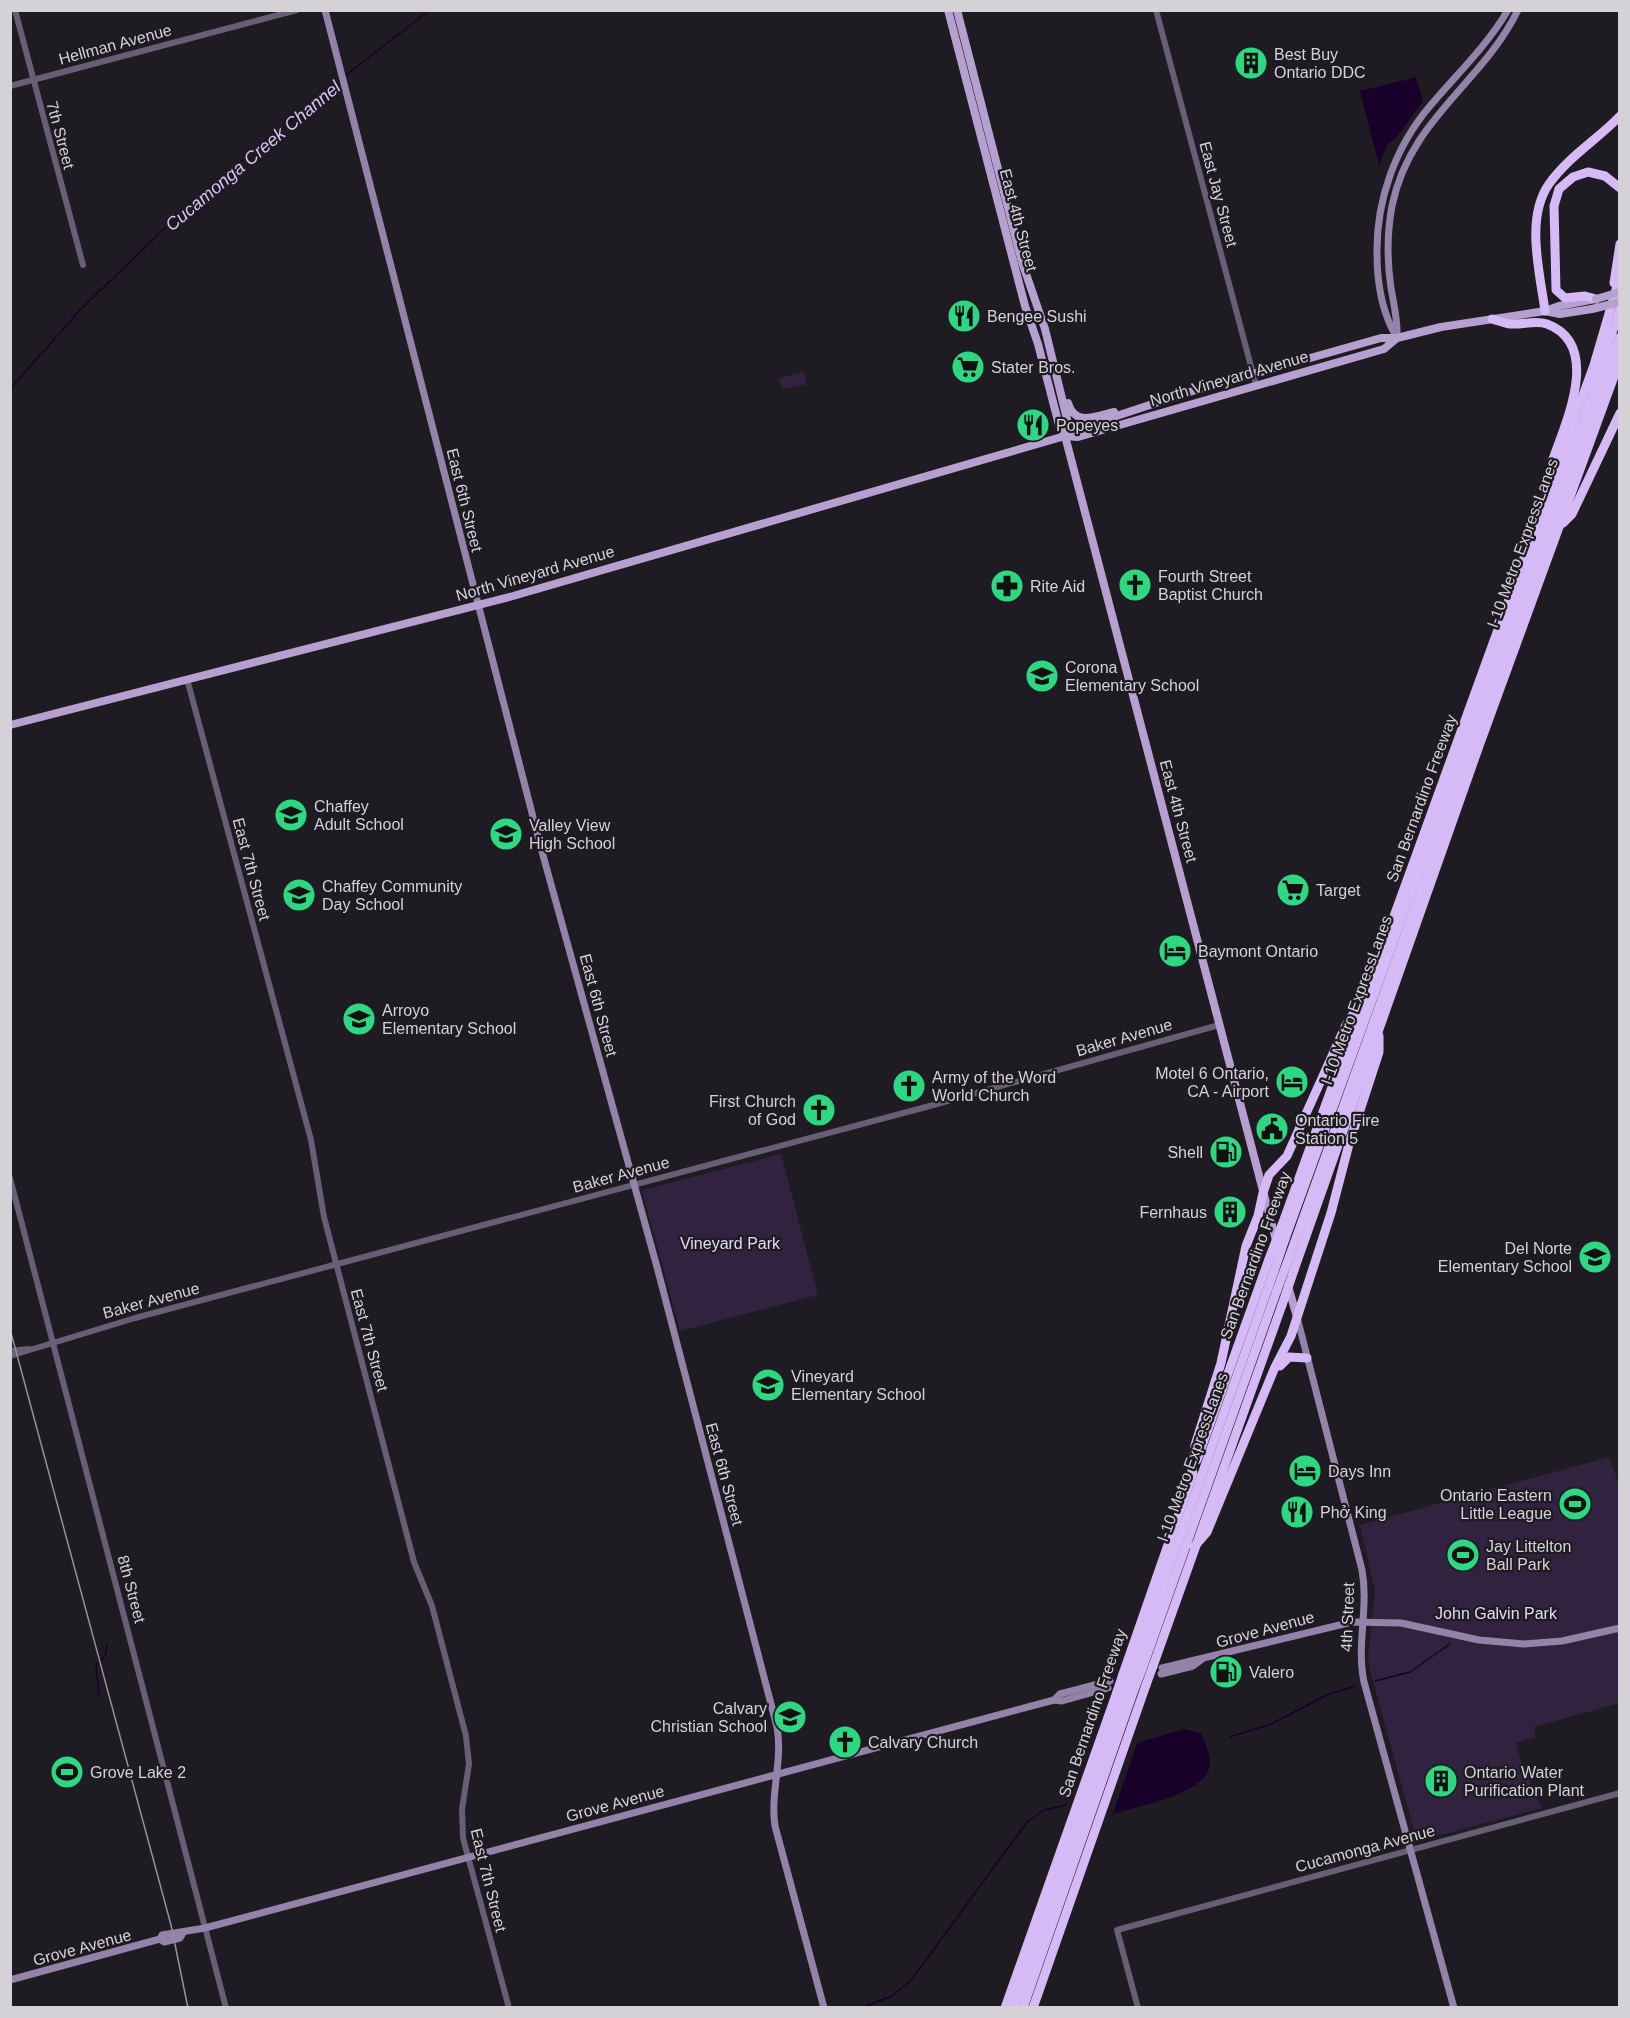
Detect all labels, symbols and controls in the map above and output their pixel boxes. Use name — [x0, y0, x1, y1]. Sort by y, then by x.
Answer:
street label: Hellman Avenue — [57, 21, 174, 68]
building icon: Best Buy Ontario DDC — [1233, 45, 1269, 81]
place label: Best Buy Ontario DDC — [1274, 46, 1366, 81]
water label: Cucamonga Creek Channel — [161, 76, 345, 235]
street label: 7th Street — [43, 99, 78, 171]
street label: East Jay Street — [1196, 140, 1241, 249]
street label: East 4th Street — [997, 167, 1041, 274]
restaurant icon: Bengee Sushi — [946, 298, 982, 334]
place label: Bengee Sushi — [987, 308, 1087, 325]
street label: North Vineyard Avenue — [1148, 348, 1310, 409]
supermarket icon: Stater Bros. — [950, 349, 986, 385]
place label: Stater Bros. — [991, 359, 1075, 376]
restaurant icon: Popeyes — [1015, 407, 1051, 443]
place label: Popeyes — [1056, 417, 1118, 434]
street label: East 6th Street — [443, 447, 486, 554]
street label: I-10 Metro ExpressLanes — [1484, 456, 1561, 630]
street label: North Vineyard Avenue — [454, 543, 616, 604]
church icon: Fourth Street Baptist Church — [1117, 567, 1153, 603]
pharmacy icon: Rite Aid — [989, 568, 1025, 604]
place label: Fourth Street Baptist Church — [1158, 568, 1263, 603]
place label: Rite Aid — [1030, 578, 1085, 595]
school or university icon: Corona Elementary School — [1024, 658, 1060, 694]
place label: Corona Elementary School — [1065, 659, 1199, 694]
street label: San Bernardino Freeway — [1383, 712, 1460, 884]
street label: East 4th Street — [1157, 758, 1201, 865]
school or university icon: Chaffey Adult School — [273, 797, 309, 833]
place label: Chaffey Adult School — [314, 798, 404, 833]
street label: East 7th Street — [230, 816, 274, 923]
school or university icon: Valley View High School — [488, 816, 524, 852]
place label: Valley View High School — [529, 817, 615, 852]
supermarket icon: Target — [1275, 872, 1311, 908]
school or university icon: Chaffey Community Day School — [281, 877, 317, 913]
place label: Chaffey Community Day School — [322, 878, 462, 913]
place label: Target — [1316, 882, 1361, 899]
street label: I-10 Metro ExpressLanes — [1318, 913, 1395, 1087]
hotel icon: Baymont Ontario — [1157, 933, 1193, 969]
place label: Baymont Ontario — [1198, 943, 1318, 960]
street label: East 6th Street — [577, 952, 621, 1059]
school or university icon: Arroyo Elementary School — [341, 1001, 377, 1037]
place label: Arroyo Elementary School — [382, 1002, 516, 1037]
street label: Baker Avenue — [1074, 1016, 1174, 1059]
hotel icon: Motel 6 Ontario, CA - Airport — [1274, 1064, 1310, 1100]
place label: Motel 6 Ontario, CA - Airport — [1155, 1065, 1270, 1100]
church icon: Army of the Word World Church — [891, 1068, 927, 1104]
place label: Army of the Word World Church — [932, 1069, 1056, 1104]
church icon: First Church of God — [801, 1092, 837, 1128]
place label: First Church of God — [709, 1093, 796, 1128]
public building icon: Ontario Fire Station 5 — [1254, 1111, 1290, 1147]
place label: Ontario Fire Station 5 — [1295, 1112, 1380, 1147]
fuel station icon: Shell — [1208, 1134, 1244, 1170]
place label: Shell — [1167, 1144, 1203, 1161]
street label: Baker Avenue — [571, 1153, 671, 1196]
street label: San Bernardino Freeway — [1217, 1169, 1294, 1341]
building icon: Fernhaus — [1212, 1194, 1248, 1230]
place label: Fernhaus — [1139, 1204, 1207, 1221]
park label: Vineyard Park — [680, 1235, 781, 1252]
school or university icon: Del Norte Elementary School — [1577, 1239, 1613, 1275]
place label: Del Norte Elementary School — [1438, 1240, 1572, 1275]
street label: Baker Avenue — [101, 1279, 201, 1322]
street label: East 7th Street — [348, 1287, 392, 1394]
school or university icon: Vineyard Elementary School — [750, 1367, 786, 1403]
place label: Vineyard Elementary School — [791, 1368, 925, 1403]
street label: I-10 Metro ExpressLanes — [1154, 1370, 1231, 1544]
street label: East 6th Street — [703, 1421, 747, 1528]
hotel icon: Days Inn — [1287, 1453, 1323, 1489]
place label: Days Inn — [1328, 1463, 1391, 1480]
sports icon: Ontario Eastern Little League — [1557, 1486, 1593, 1522]
place label: Ontario Eastern Little League — [1440, 1487, 1552, 1522]
restaurant icon: Phở King — [1279, 1494, 1315, 1530]
place label: Phở King — [1320, 1504, 1387, 1521]
sports icon: Jay Littelton Ball Park — [1445, 1537, 1481, 1573]
place label: Jay Littelton Ball Park — [1486, 1538, 1571, 1573]
street label: 8th Street — [114, 1553, 149, 1625]
street label: 4th Street — [1338, 1582, 1357, 1652]
park label: John Galvin Park — [1435, 1605, 1558, 1622]
street label: Grove Avenue — [1214, 1608, 1316, 1651]
street label: San Bernardino Freeway — [1056, 1627, 1129, 1800]
fuel station icon: Valero — [1208, 1654, 1244, 1690]
place label: Valero — [1249, 1664, 1294, 1681]
school or university icon: Calvary Christian School — [772, 1699, 808, 1735]
place label: Calvary Christian School — [651, 1700, 767, 1735]
church icon: Calvary Church — [827, 1724, 863, 1760]
place label: Calvary Church — [868, 1734, 978, 1751]
sports icon: Grove Lake 2 — [49, 1754, 85, 1790]
building icon: Ontario Water Purification Plant — [1423, 1763, 1459, 1799]
place label: Grove Lake 2 — [90, 1764, 186, 1781]
place label: Ontario Water Purification Plant — [1464, 1764, 1585, 1799]
street label: Grove Avenue — [564, 1782, 666, 1825]
street label: Cucamonga Avenue — [1293, 1822, 1437, 1875]
street label: East 7th Street — [467, 1827, 510, 1934]
street label: Grove Avenue — [31, 1926, 133, 1969]

